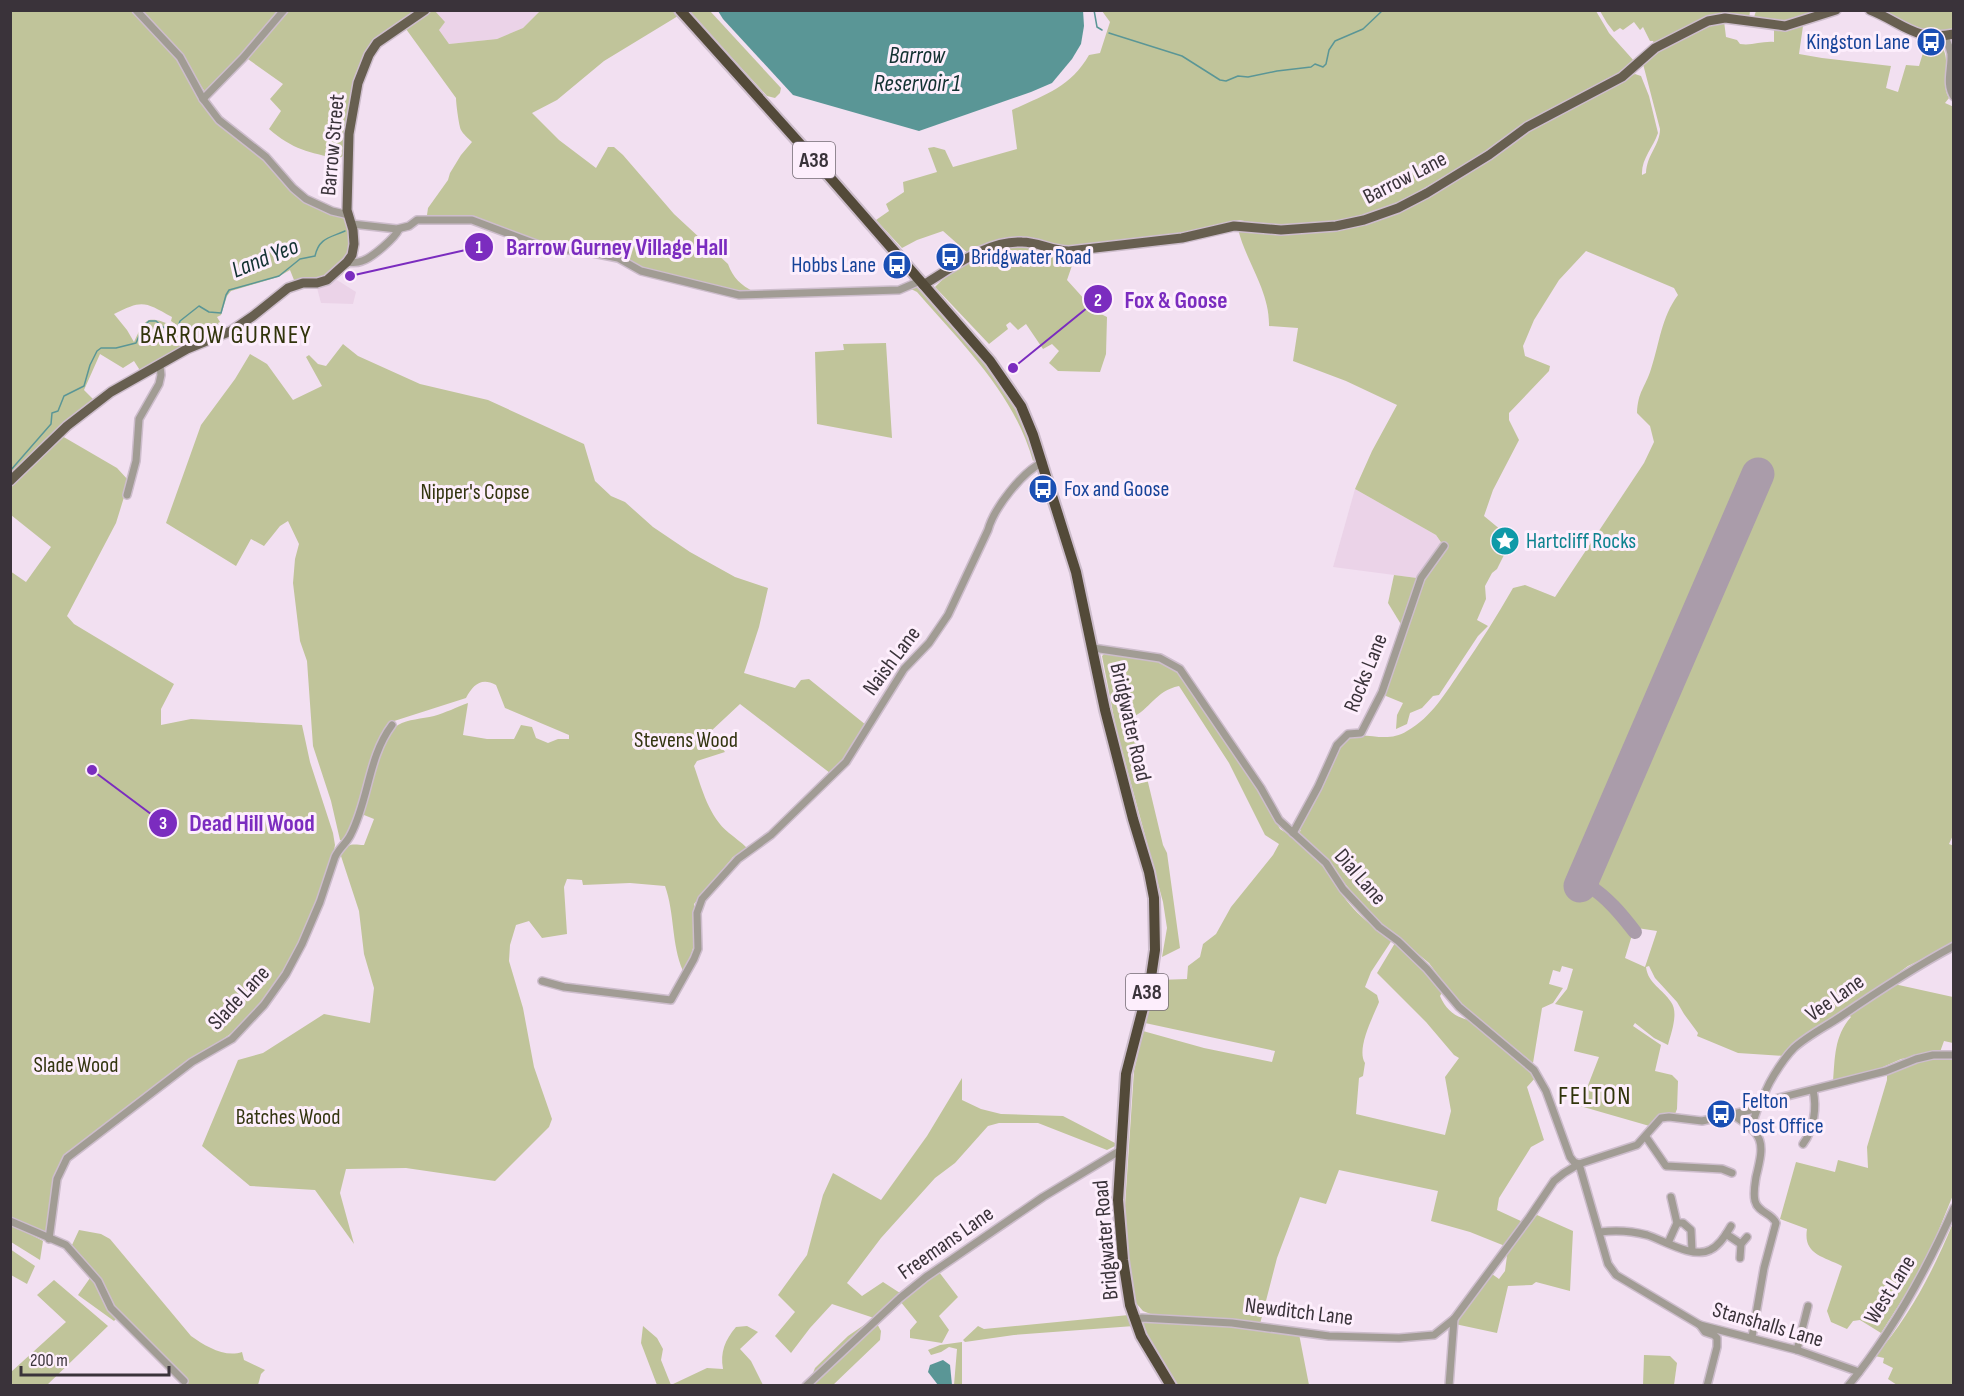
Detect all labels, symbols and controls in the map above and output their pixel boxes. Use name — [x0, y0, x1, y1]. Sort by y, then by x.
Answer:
bus stop icon: Kingston Lane — [1915, 26, 1947, 58]
place label: Kingston Lane — [1806, 29, 1910, 56]
water label: Barrow Reservoir 1 — [874, 41, 960, 98]
street label: Barrow Street — [315, 93, 351, 197]
road number: A38 — [793, 142, 835, 178]
street label: Barrow Lane — [1359, 145, 1451, 211]
callout: Barrow Gurney Village Hall — [464, 226, 740, 268]
water label: Land Yeo — [227, 231, 303, 284]
text: Barrow Gurney Village Hall — [506, 233, 728, 262]
text: 1 — [475, 237, 483, 258]
bus stop icon: Bridgwater Road — [934, 241, 966, 273]
place label: Bridgwater Road — [971, 244, 1091, 271]
bus stop icon: Hobbs Lane — [881, 249, 913, 281]
place label: Hobbs Lane — [791, 252, 876, 279]
callout: Fox & Goose — [1083, 278, 1240, 320]
text: Fox & Goose — [1125, 286, 1227, 315]
text: 2 — [1094, 290, 1102, 311]
district label: BARROW GURNEY — [140, 320, 312, 351]
bus stop icon: Fox and Goose — [1027, 473, 1059, 505]
place label: Fox and Goose — [1064, 476, 1169, 503]
park label: Nipper's Copse — [420, 479, 530, 506]
place icon: Hartcliff Rocks — [1489, 525, 1521, 557]
place label: Hartcliff Rocks — [1526, 528, 1636, 555]
street label: Naish Lane — [857, 621, 927, 701]
street label: Rocks Lane — [1338, 630, 1394, 716]
street label: Bridgwater Road — [1103, 660, 1157, 784]
park label: Stevens Wood — [634, 727, 738, 754]
callout: Dead Hill Wood — [148, 802, 327, 844]
text: Dead Hill Wood — [189, 809, 315, 838]
text: 3 — [159, 813, 167, 834]
street label: Dial Lane — [1328, 843, 1392, 911]
street label: Slade Lane — [202, 960, 276, 1036]
street label: Vee Lane — [1801, 968, 1869, 1028]
road number: A38 — [1126, 974, 1168, 1010]
park label: Slade Wood — [34, 1052, 118, 1079]
district label: FELTON — [1558, 1081, 1632, 1112]
place label: Felton Post Office — [1742, 1088, 1824, 1140]
bus stop icon: Felton Post Office — [1705, 1098, 1737, 1130]
park label: Batches Wood — [236, 1104, 340, 1131]
street label: Bridgwater Road — [1087, 1179, 1125, 1301]
street label: Freemans Lane — [893, 1200, 999, 1286]
street label: West Lane — [1858, 1251, 1922, 1329]
street label: Newditch Lane — [1243, 1292, 1355, 1332]
street label: Stanshalls Lane — [1709, 1296, 1827, 1354]
scale bar — [21, 1339, 170, 1377]
text: 200 m — [30, 1350, 68, 1371]

